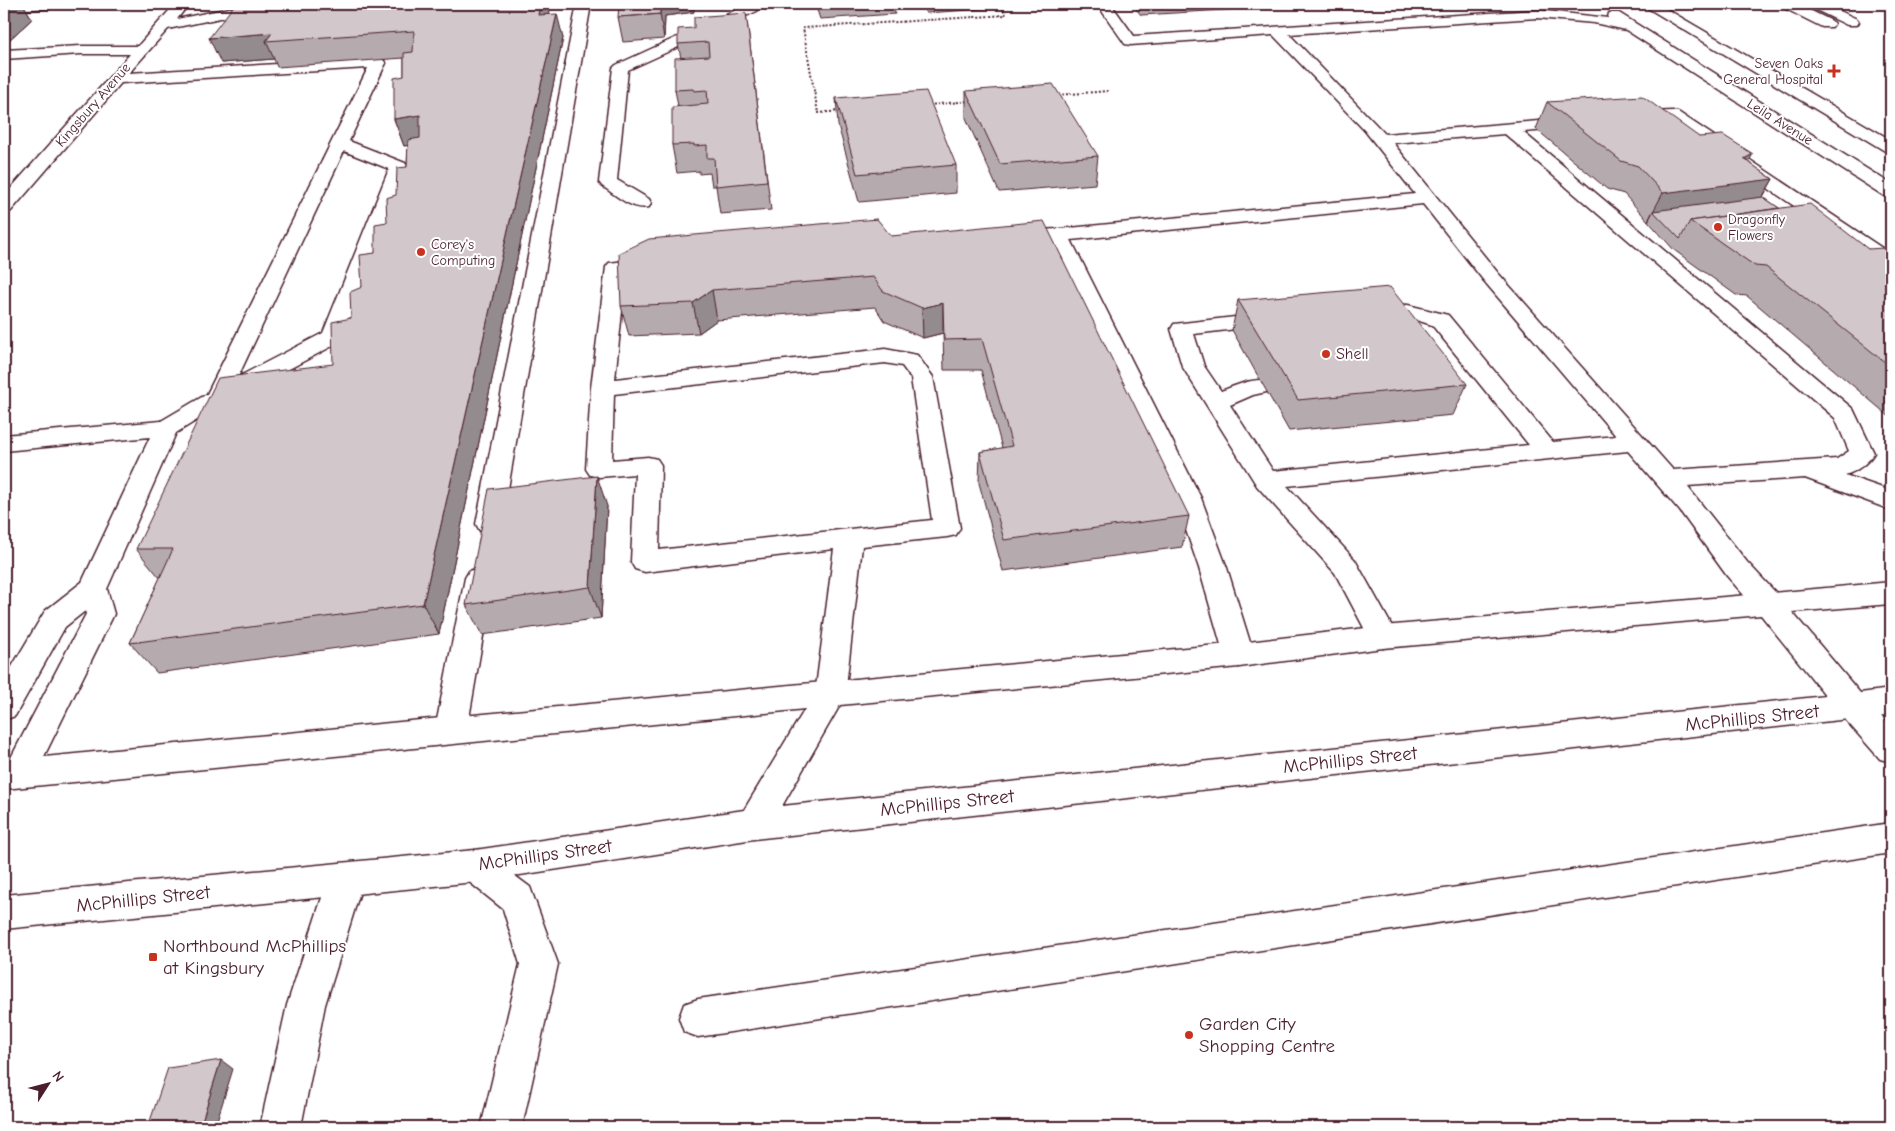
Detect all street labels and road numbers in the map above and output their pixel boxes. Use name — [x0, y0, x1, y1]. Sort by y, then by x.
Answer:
street label: Kingsbury Avenue — [52, 60, 134, 150]
street label: Leila Avenue — [1744, 95, 1816, 149]
street label: McPhillips Street — [1684, 700, 1821, 736]
street label: McPhillips Street — [1282, 742, 1419, 778]
street label: McPhillips Street — [879, 785, 1016, 821]
street label: McPhillips Street — [477, 835, 614, 875]
street label: McPhillips Street — [75, 881, 212, 917]

